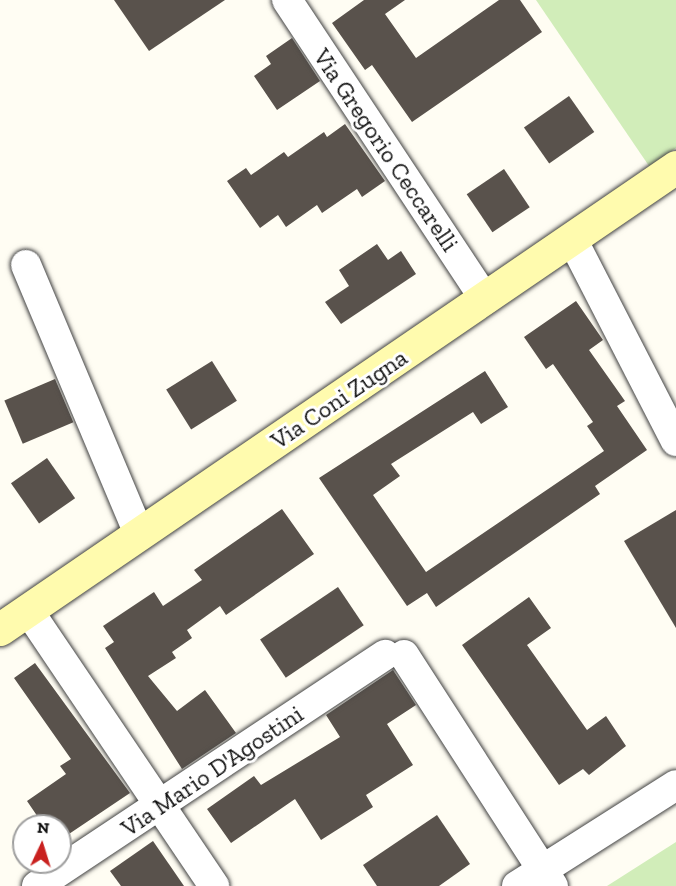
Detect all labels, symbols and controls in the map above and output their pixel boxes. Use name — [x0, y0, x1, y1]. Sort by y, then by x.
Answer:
street label: Via Gregorio Ceccarelli — [307, 43, 465, 257]
street label: Via Coni Zugna — [265, 343, 413, 455]
street label: Via Mario D'Agostini — [116, 699, 308, 843]
north arrow — [12, 814, 72, 874]
text: N — [36, 818, 50, 837]

